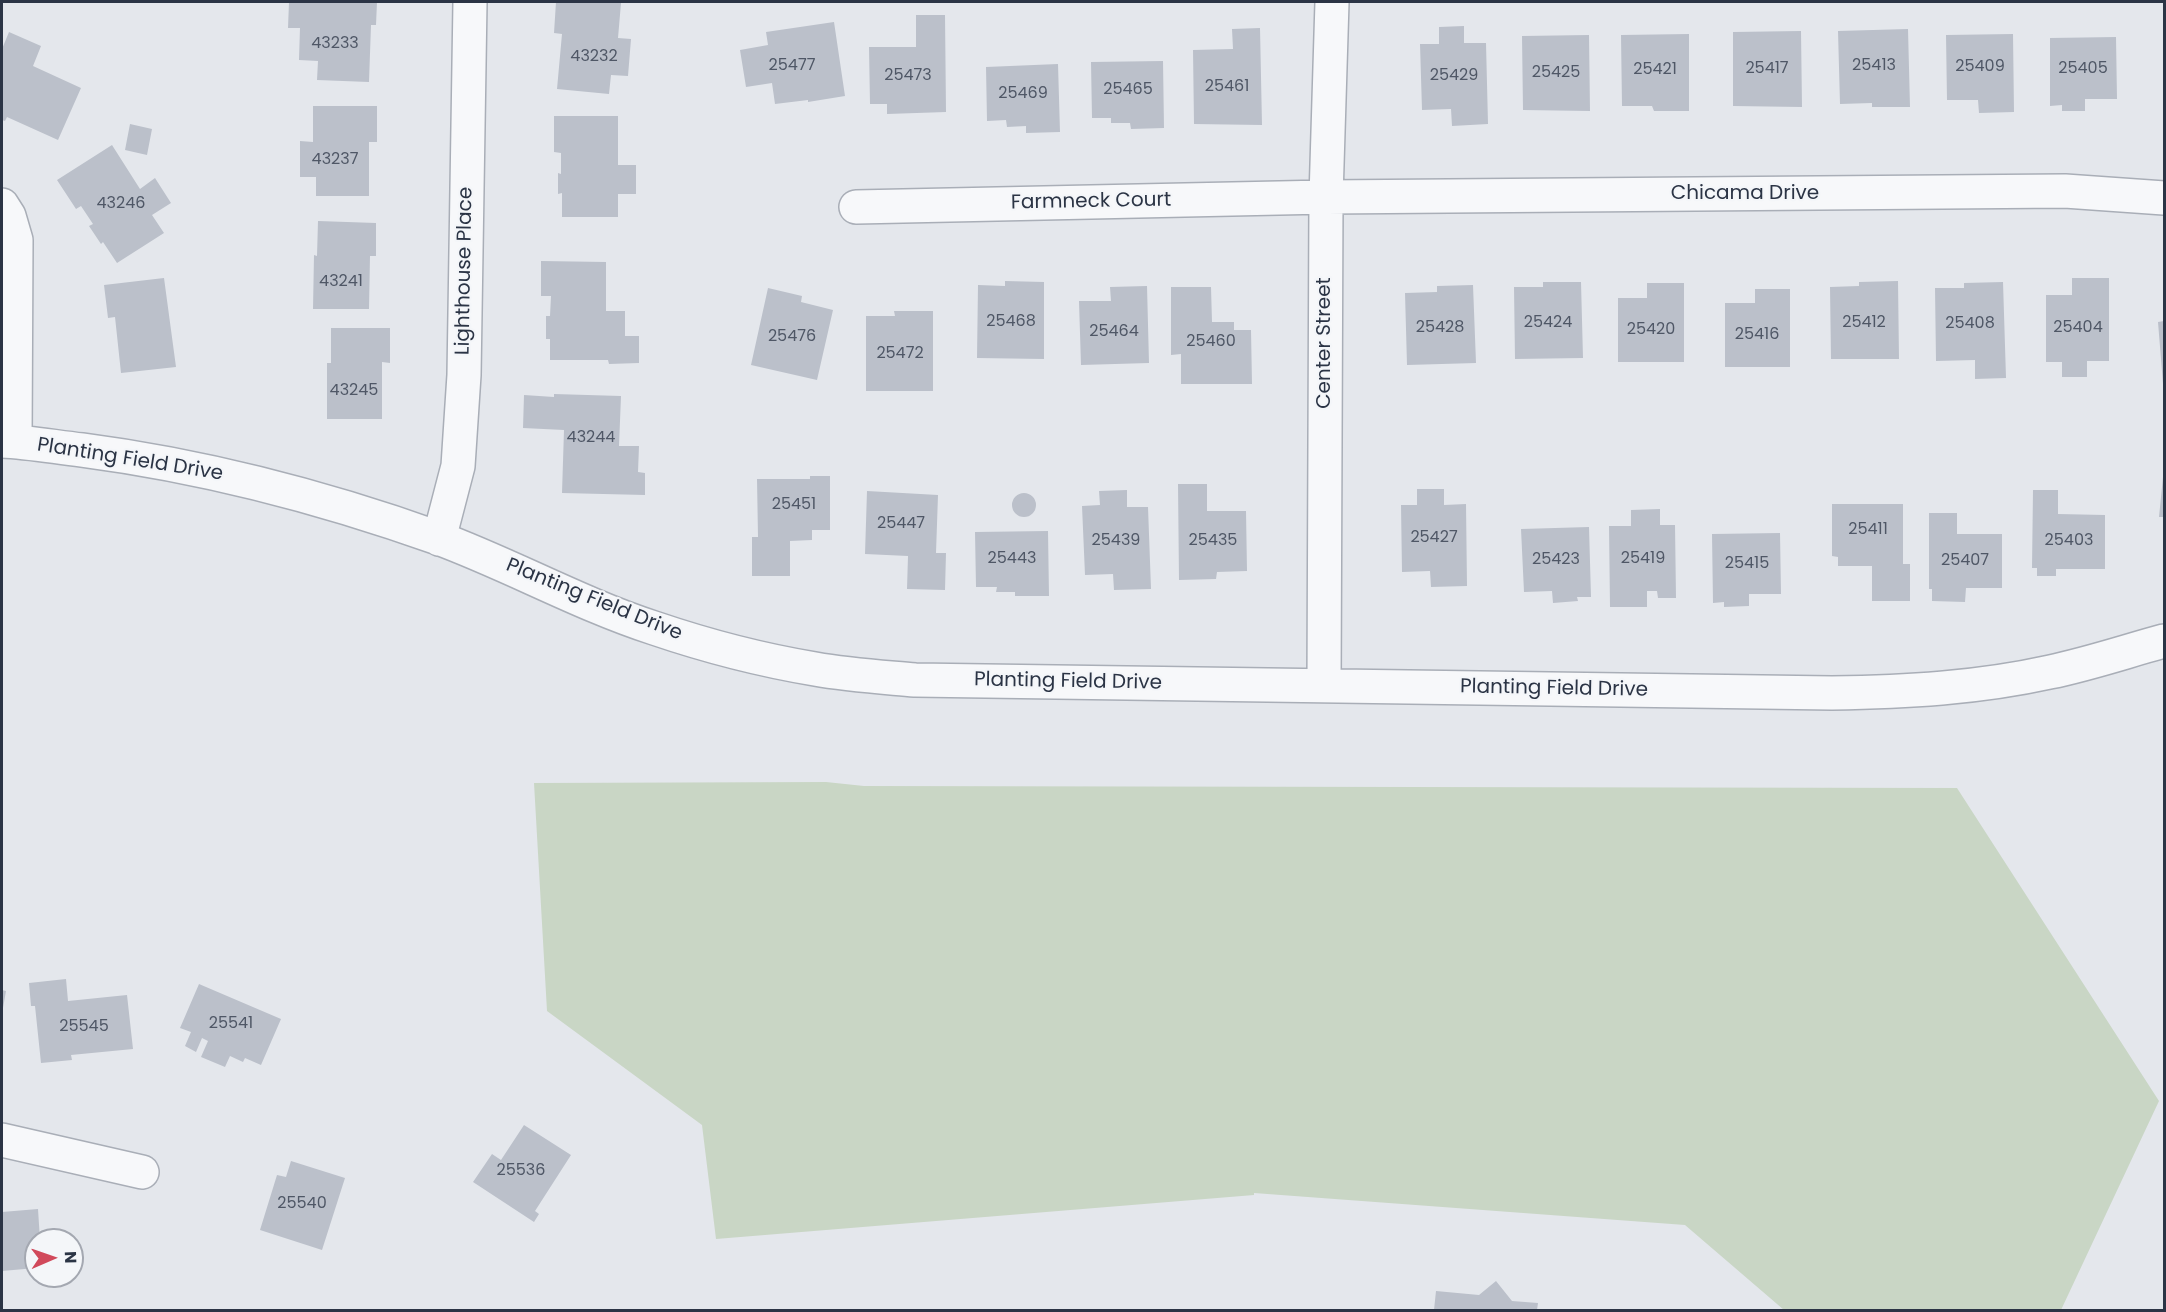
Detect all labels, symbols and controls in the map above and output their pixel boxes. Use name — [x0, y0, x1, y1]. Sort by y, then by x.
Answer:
house number: 43233 — [311, 34, 359, 54]
house number: 43232 — [570, 47, 618, 67]
house number: 25477 — [769, 56, 815, 76]
house number: 25413 — [1852, 56, 1896, 76]
house number: 25409 — [1955, 57, 2005, 77]
house number: 25417 — [1745, 59, 1789, 79]
house number: 25405 — [2058, 59, 2108, 79]
house number: 25421 — [1633, 60, 1677, 80]
house number: 25425 — [1532, 63, 1580, 83]
house number: 25473 — [884, 66, 932, 86]
house number: 25429 — [1430, 66, 1478, 86]
house number: 25461 — [1205, 77, 1249, 97]
house number: 25465 — [1103, 80, 1153, 100]
house number: 25469 — [998, 84, 1048, 104]
house number: 43237 — [312, 150, 358, 170]
street label: Chicama Drive — [1671, 182, 1819, 206]
street label: Lighthouse Place — [452, 187, 478, 355]
street label: Farmneck Court — [1011, 189, 1171, 215]
house number: 43246 — [97, 194, 145, 214]
house number: 43241 — [319, 272, 363, 292]
street label: Center Street — [1313, 277, 1337, 409]
house number: 25468 — [986, 312, 1036, 332]
house number: 25424 — [1524, 313, 1572, 333]
house number: 25412 — [1842, 313, 1886, 333]
house number: 25408 — [1945, 314, 1995, 334]
house number: 25428 — [1416, 318, 1464, 338]
house number: 25404 — [2053, 318, 2103, 338]
house number: 25420 — [1627, 320, 1675, 340]
house number: 25464 — [1089, 322, 1139, 342]
house number: 25416 — [1735, 325, 1779, 345]
house number: 25476 — [768, 327, 816, 347]
house number: 25460 — [1186, 332, 1236, 352]
house number: 25472 — [876, 344, 924, 364]
house number: 43245 — [330, 381, 378, 401]
house number: 43244 — [567, 428, 615, 448]
street label: Planting Field Drive — [35, 433, 225, 487]
house number: 25451 — [772, 495, 816, 515]
house number: 25447 — [877, 514, 925, 534]
house number: 25411 — [1848, 520, 1888, 540]
house number: 25427 — [1410, 528, 1458, 548]
house number: 25439 — [1092, 531, 1140, 551]
house number: 25435 — [1189, 531, 1237, 551]
house number: 25403 — [2045, 531, 2093, 551]
house number: 25443 — [988, 549, 1036, 569]
house number: 25419 — [1621, 549, 1665, 569]
house number: 25423 — [1532, 550, 1580, 570]
house number: 25407 — [1941, 551, 1989, 571]
street label: Planting Field Drive — [502, 554, 686, 646]
house number: 25415 — [1725, 554, 1769, 574]
street label: Planting Field Drive — [974, 668, 1162, 696]
street label: Planting Field Drive — [1460, 675, 1648, 703]
house number: 25541 — [209, 1014, 253, 1034]
house number: 25545 — [59, 1017, 109, 1037]
house number: 25536 — [497, 1161, 545, 1181]
house number: 25540 — [277, 1194, 327, 1214]
north arrow — [24, 1228, 84, 1288]
text: N — [59, 1251, 82, 1264]

